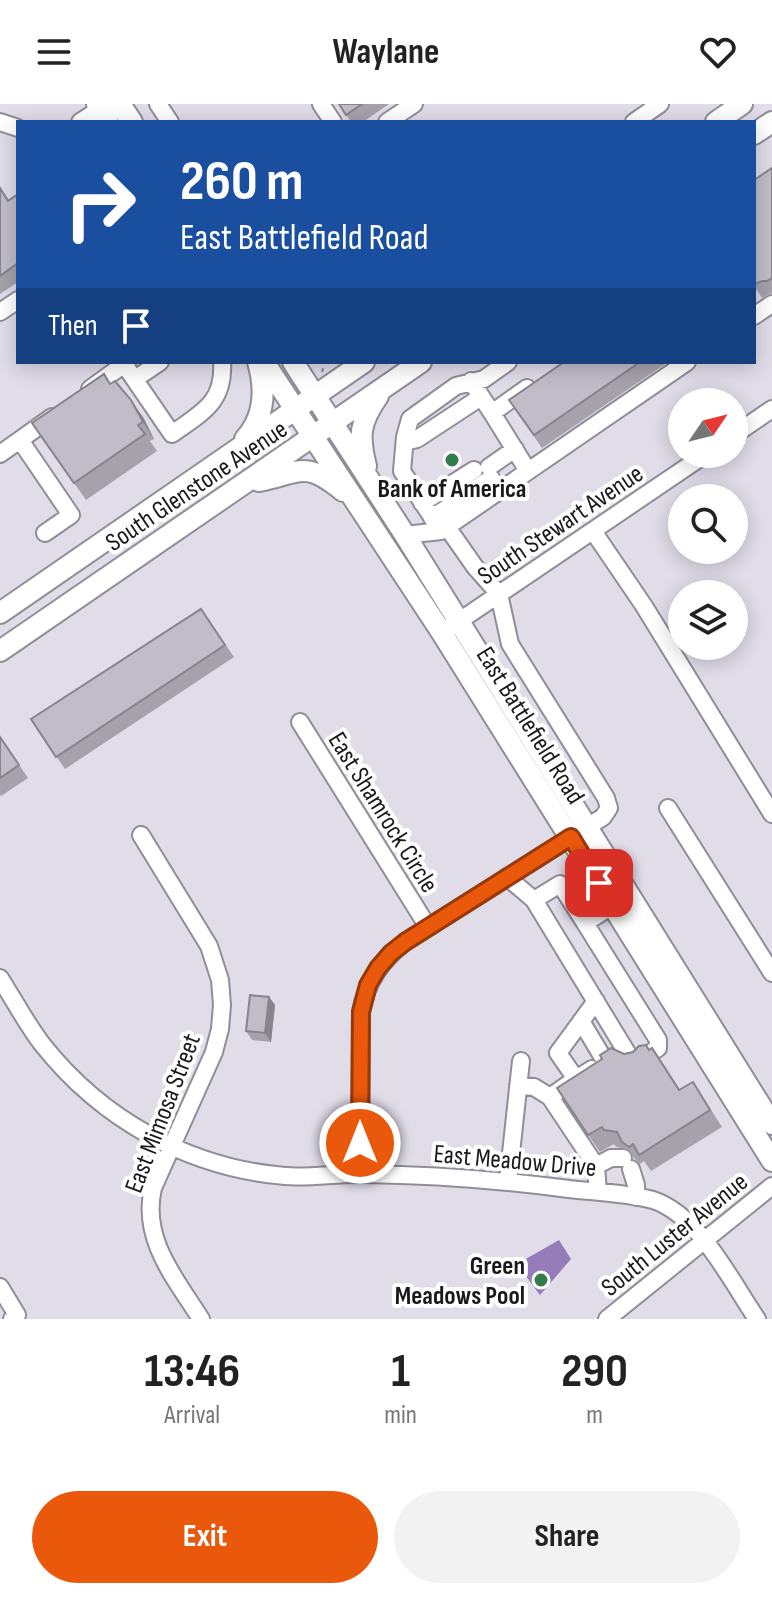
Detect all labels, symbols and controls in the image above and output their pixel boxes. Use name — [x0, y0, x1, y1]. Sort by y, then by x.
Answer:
icon: menu — [32, 30, 76, 74]
icon: heart — [696, 30, 740, 74]
text: Waylane — [333, 31, 439, 74]
text: 260 m — [180, 149, 303, 216]
icon: right — [48, 152, 152, 256]
text: East Battlefield Road — [180, 217, 428, 260]
icon: arrive — [114, 304, 158, 348]
text: Then — [48, 308, 98, 344]
north arrow — [668, 388, 748, 468]
map controls — [668, 388, 748, 660]
street label: South Glenstone Avenue — [100, 414, 294, 559]
marker: Bank of America — [443, 451, 461, 469]
street label: South Stewart Avenue — [472, 458, 649, 592]
place label: Bank of America — [378, 474, 526, 505]
button: search — [668, 484, 748, 564]
button: layers — [668, 580, 748, 660]
street label: East Battlefield Road — [469, 641, 590, 810]
street label: East Shamrock Circle — [321, 727, 444, 899]
pin — [565, 849, 633, 917]
icon: arrive — [577, 861, 621, 905]
street label: East Mimosa Street — [119, 1030, 208, 1197]
position arrow — [318, 1101, 402, 1185]
street label: East Meadow Drive — [432, 1139, 598, 1184]
street label: South Luster Avenue — [596, 1167, 754, 1304]
place label: Green Meadows Pool — [395, 1251, 525, 1312]
marker: Green Meadows Pool — [532, 1271, 550, 1289]
text: 13:46 — [144, 1343, 240, 1400]
text: 1 — [391, 1343, 410, 1400]
text: 290 — [561, 1343, 628, 1400]
text: Arrival — [164, 1400, 220, 1431]
text: min — [384, 1400, 417, 1431]
text: m — [586, 1400, 603, 1431]
button: Exit — [32, 1491, 378, 1583]
button: Share — [394, 1491, 740, 1583]

